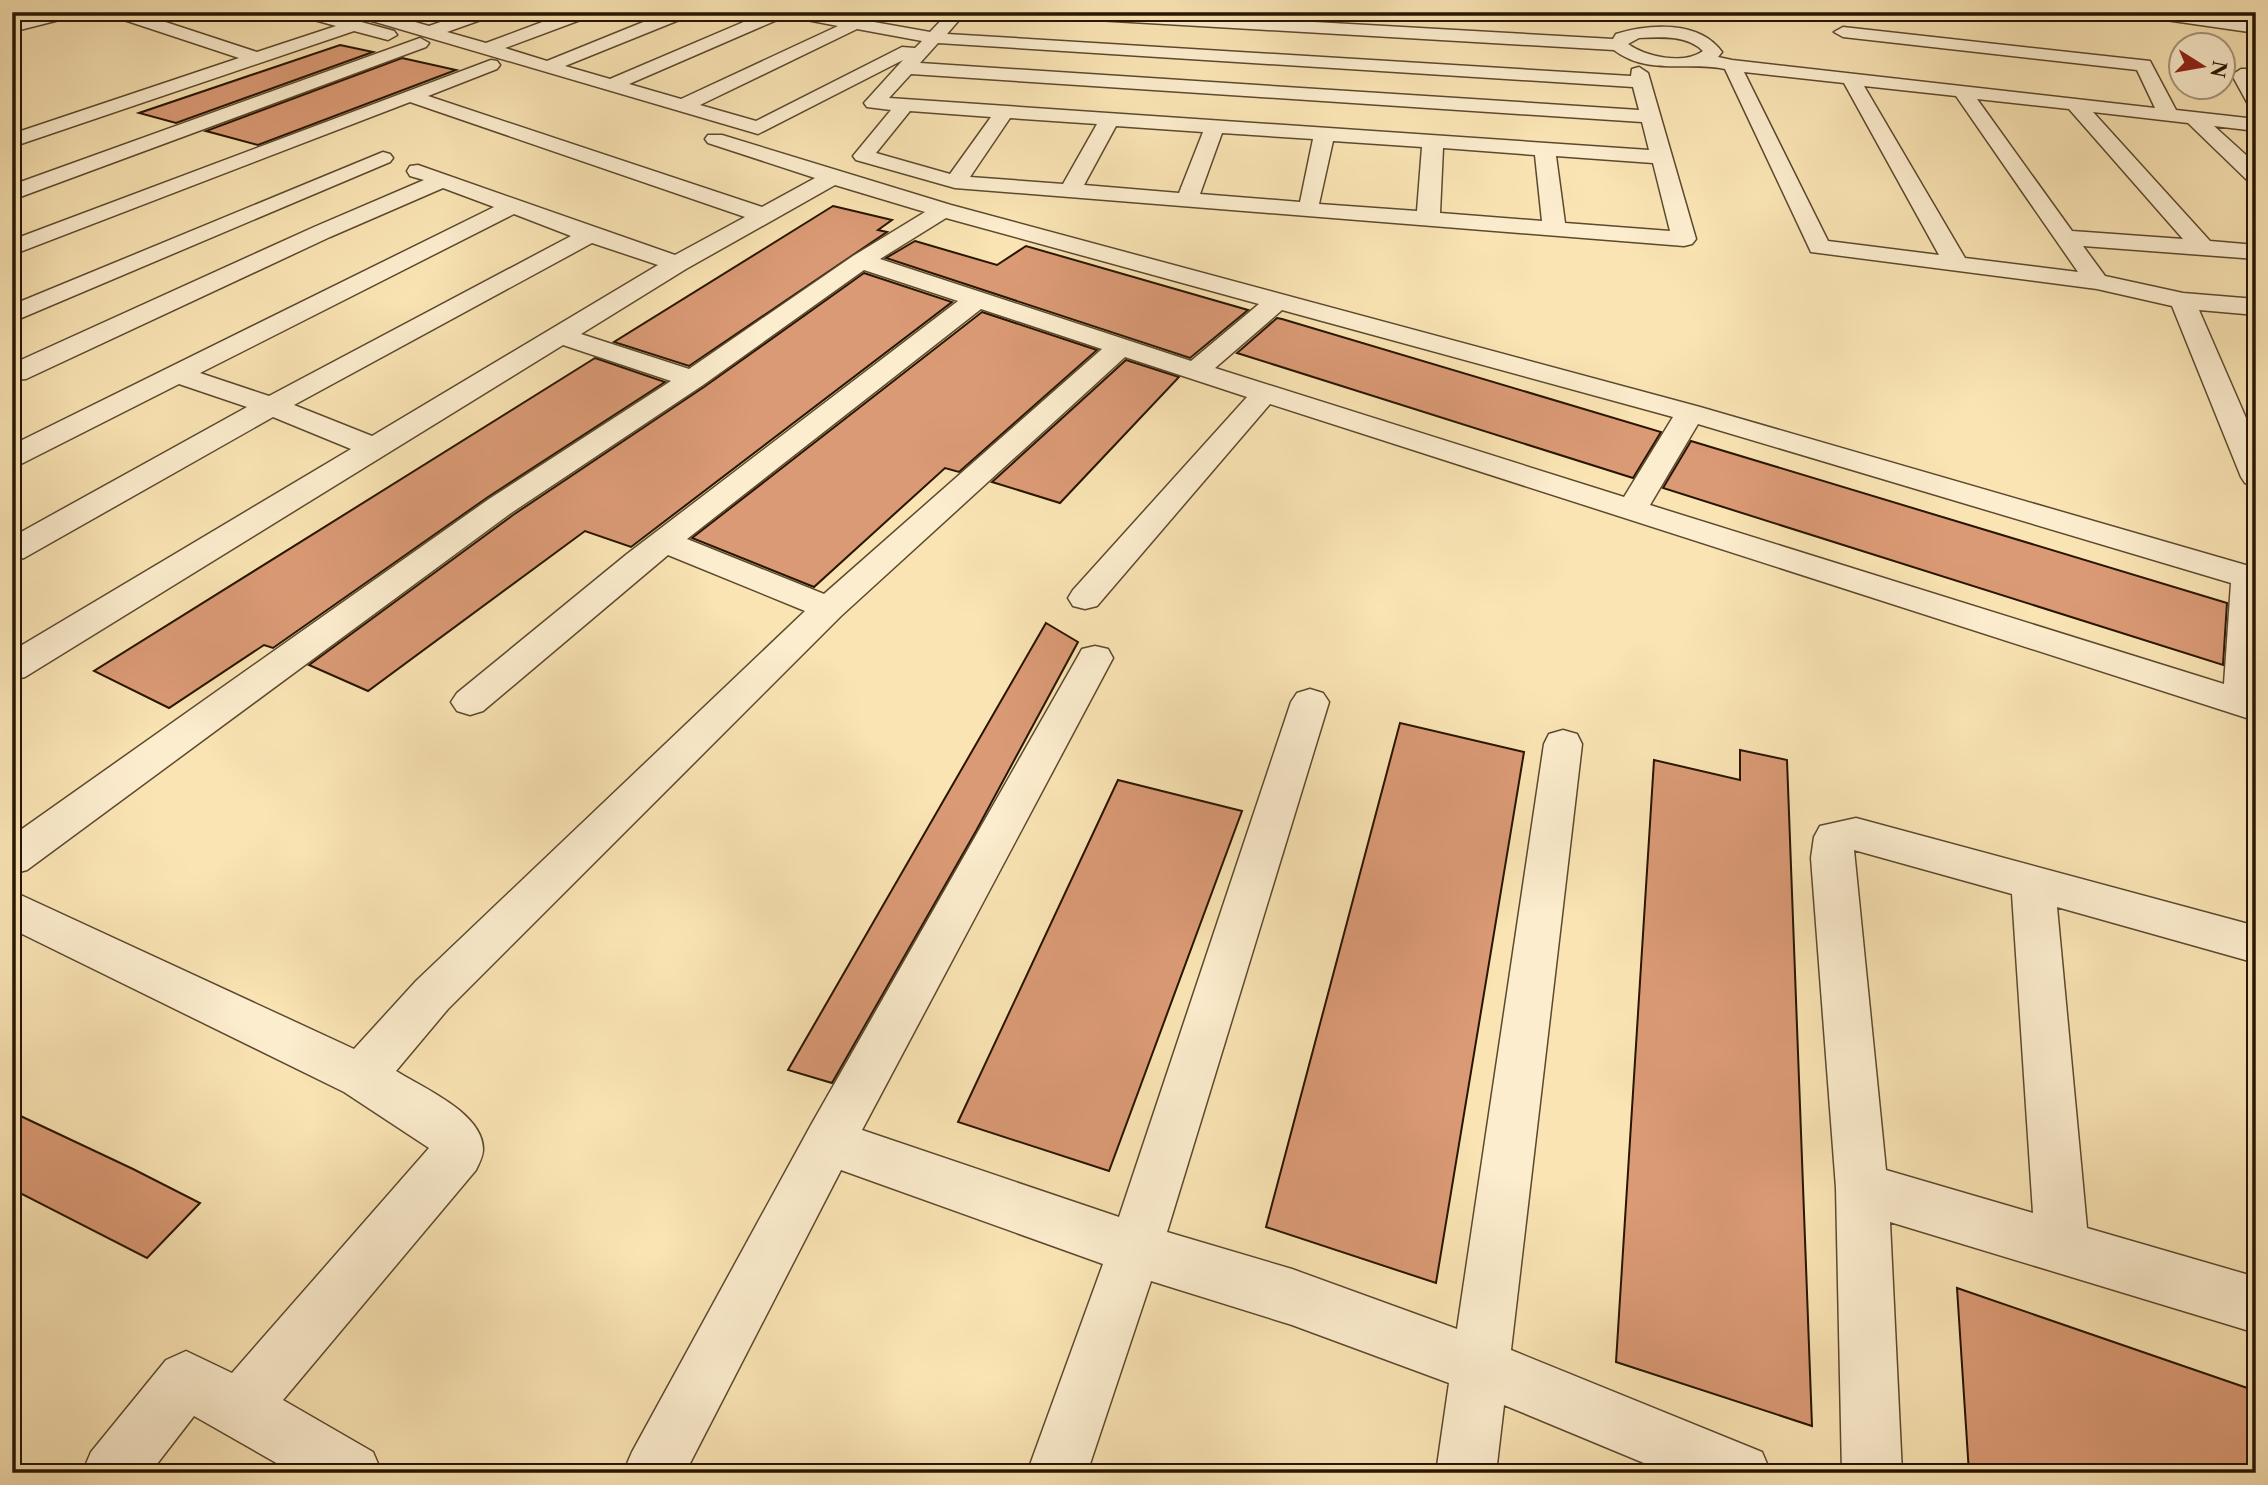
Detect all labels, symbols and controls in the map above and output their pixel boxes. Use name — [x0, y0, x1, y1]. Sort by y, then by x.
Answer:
north arrow — [2166, 32, 2236, 102]
text: N — [2205, 59, 2231, 79]

